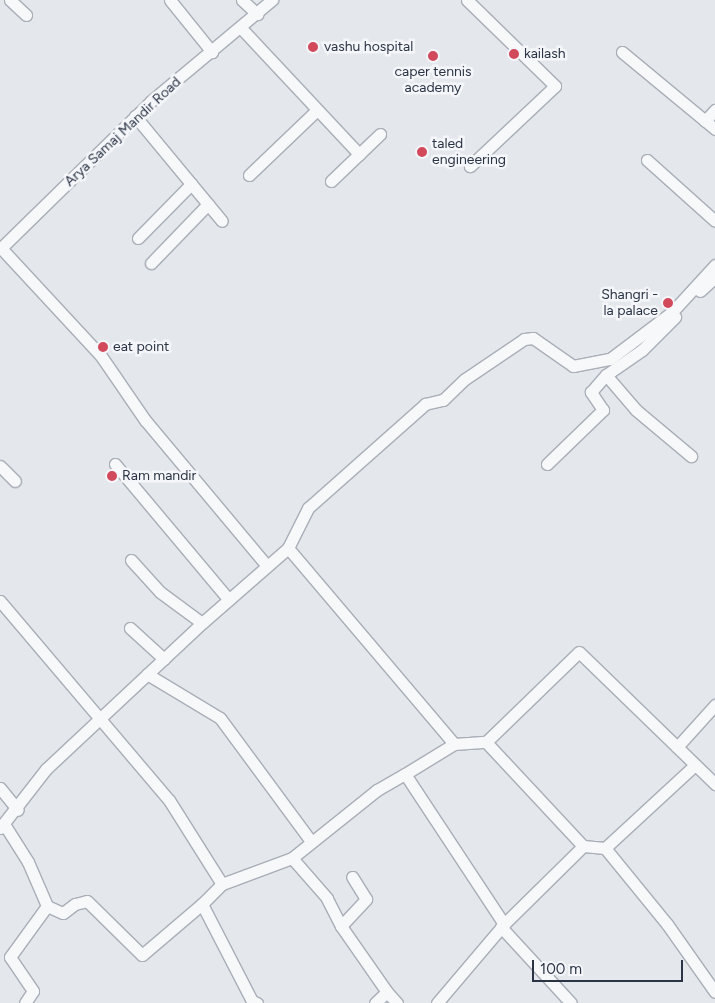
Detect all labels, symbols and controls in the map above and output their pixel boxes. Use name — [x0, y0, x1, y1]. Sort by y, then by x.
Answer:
place label: vashu hospital — [324, 39, 413, 55]
marker: vashu hospital — [306, 40, 320, 54]
place label: kailash — [524, 46, 566, 62]
marker: kailash — [508, 48, 520, 60]
marker: caper tennis academy — [427, 50, 439, 62]
place label: caper tennis academy — [394, 64, 472, 96]
street label: Arya Samaj Mandir Road — [61, 74, 185, 190]
place label: taled engineering — [432, 136, 506, 168]
marker: taled engineering — [416, 146, 428, 158]
place label: Shangri - la palace — [601, 287, 658, 320]
marker: Shangri - la palace — [662, 297, 674, 309]
place label: eat point — [113, 339, 169, 355]
marker: eat point — [97, 341, 109, 353]
place label: Ram mandir — [122, 468, 196, 484]
marker: Ram mandir — [106, 470, 118, 482]
scale bar — [535, 950, 686, 982]
text: 100 m — [540, 960, 582, 978]

